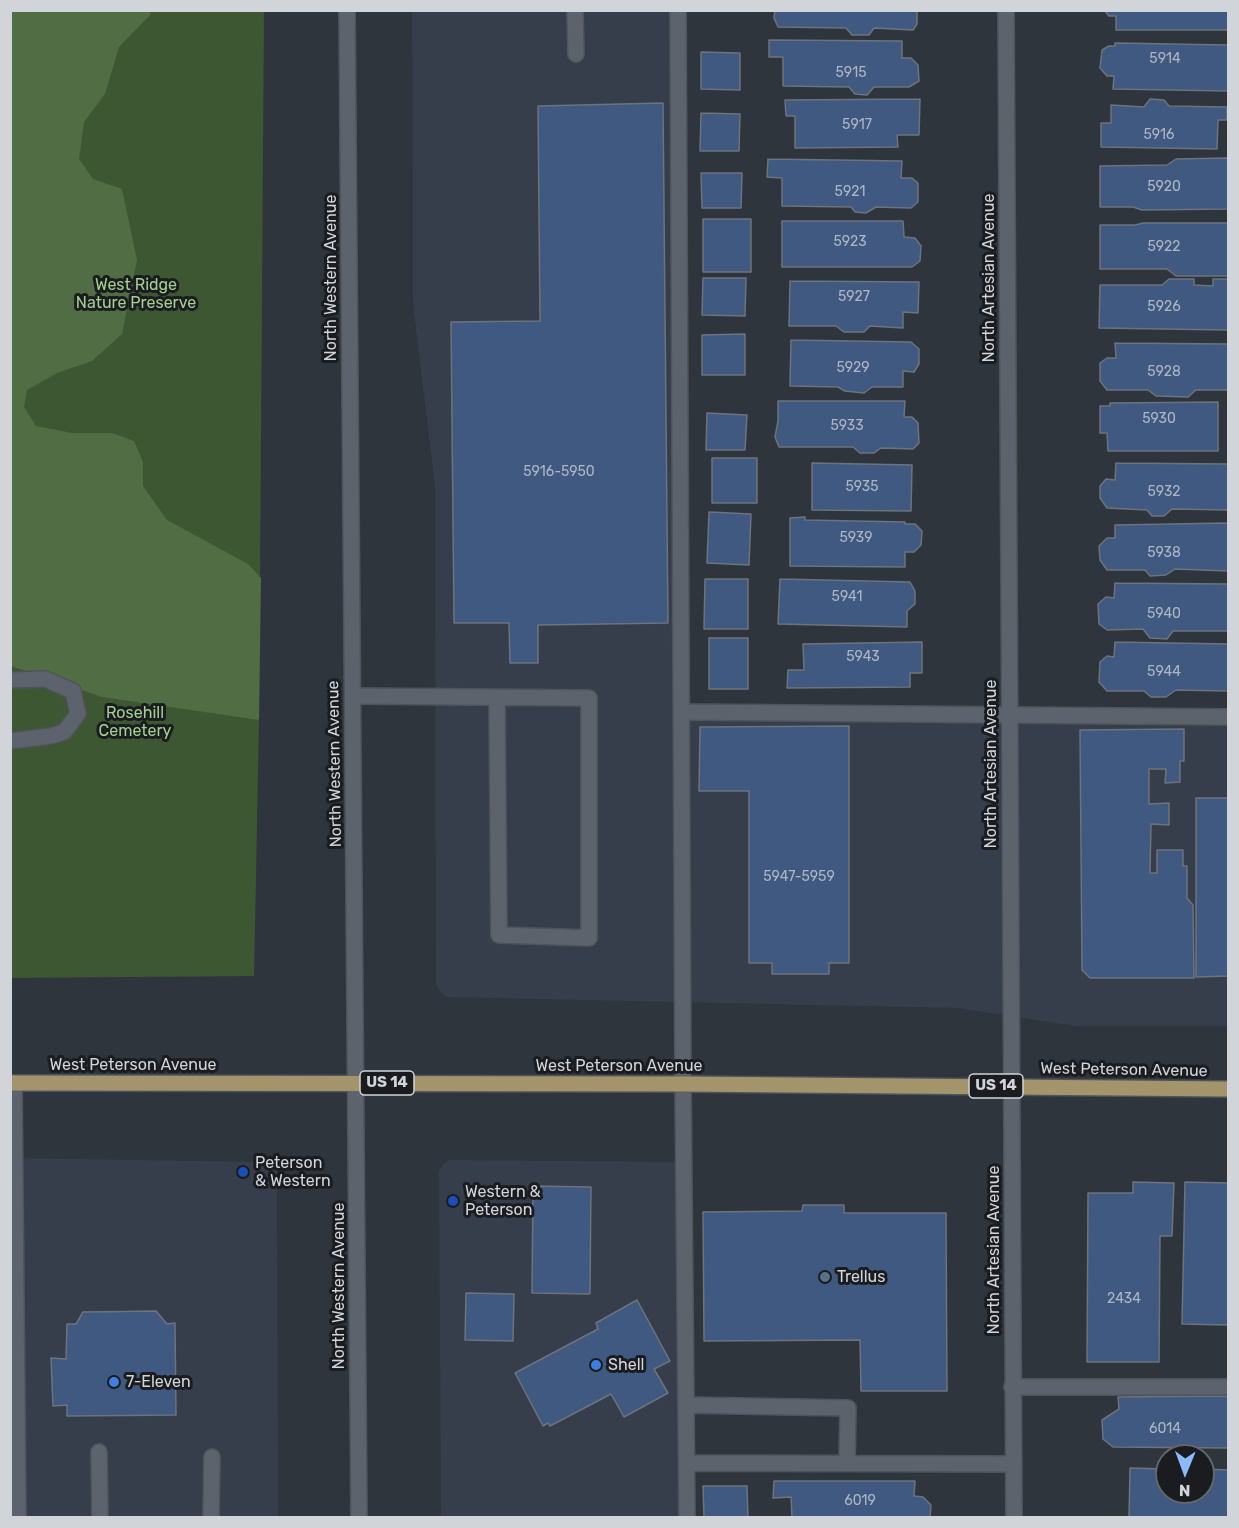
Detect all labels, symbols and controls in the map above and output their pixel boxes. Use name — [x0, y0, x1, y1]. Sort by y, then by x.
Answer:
house number: 5914 — [1149, 51, 1181, 67]
house number: 5915 — [836, 65, 866, 81]
house number: 5917 — [842, 117, 872, 133]
house number: 5916 — [1143, 127, 1175, 143]
house number: 5920 — [1147, 179, 1181, 195]
house number: 5921 — [835, 184, 865, 200]
street label: North Artesian Avenue — [979, 194, 999, 362]
street label: North Western Avenue — [321, 195, 341, 361]
house number: 5923 — [833, 234, 867, 250]
house number: 5922 — [1147, 239, 1181, 255]
park label: West Ridge Nature Preserve — [76, 275, 196, 313]
house number: 5927 — [838, 289, 870, 305]
house number: 5926 — [1147, 299, 1181, 315]
house number: 5929 — [836, 360, 870, 376]
house number: 5928 — [1147, 364, 1181, 380]
house number: 5930 — [1142, 411, 1176, 427]
house number: 5933 — [830, 418, 864, 434]
house number: 5916-5950 — [523, 464, 595, 480]
house number: 5935 — [845, 479, 879, 495]
house number: 5932 — [1147, 484, 1181, 500]
house number: 5939 — [839, 530, 873, 546]
house number: 5938 — [1147, 545, 1181, 561]
house number: 5941 — [832, 589, 862, 605]
house number: 5940 — [1147, 606, 1181, 622]
house number: 5943 — [846, 649, 880, 665]
house number: 5944 — [1147, 664, 1181, 680]
street label: North Western Avenue — [324, 680, 346, 848]
street label: North Artesian Avenue — [981, 680, 1001, 848]
park label: Rosehill Cemetery — [99, 703, 171, 741]
house number: 5947-5959 — [763, 869, 835, 885]
street label: West Peterson Avenue — [49, 1055, 217, 1075]
street label: West Peterson Avenue — [535, 1056, 703, 1076]
street label: West Peterson Avenue — [1040, 1059, 1208, 1081]
road number: US 14 — [360, 1071, 414, 1095]
road number: US 14 — [969, 1074, 1023, 1098]
place label: Peterson & Western — [255, 1153, 331, 1191]
marker: Peterson & Western — [236, 1165, 250, 1179]
street label: North Artesian Avenue — [984, 1166, 1004, 1334]
place label: Western & Peterson — [465, 1182, 541, 1220]
marker: Western & Peterson — [446, 1194, 460, 1208]
street label: North Western Avenue — [329, 1203, 349, 1369]
place label: Trellus — [837, 1267, 885, 1287]
marker: Trellus — [818, 1270, 832, 1284]
house number: 2434 — [1107, 1291, 1141, 1307]
place label: Shell — [608, 1355, 644, 1375]
marker: Shell — [589, 1358, 603, 1372]
place label: 7-Eleven — [126, 1372, 191, 1392]
marker: 7-Eleven — [107, 1375, 121, 1389]
house number: 6014 — [1149, 1421, 1181, 1437]
north arrow — [1155, 1444, 1215, 1504]
text: N — [1179, 1481, 1191, 1500]
house number: 6019 — [844, 1493, 876, 1509]

